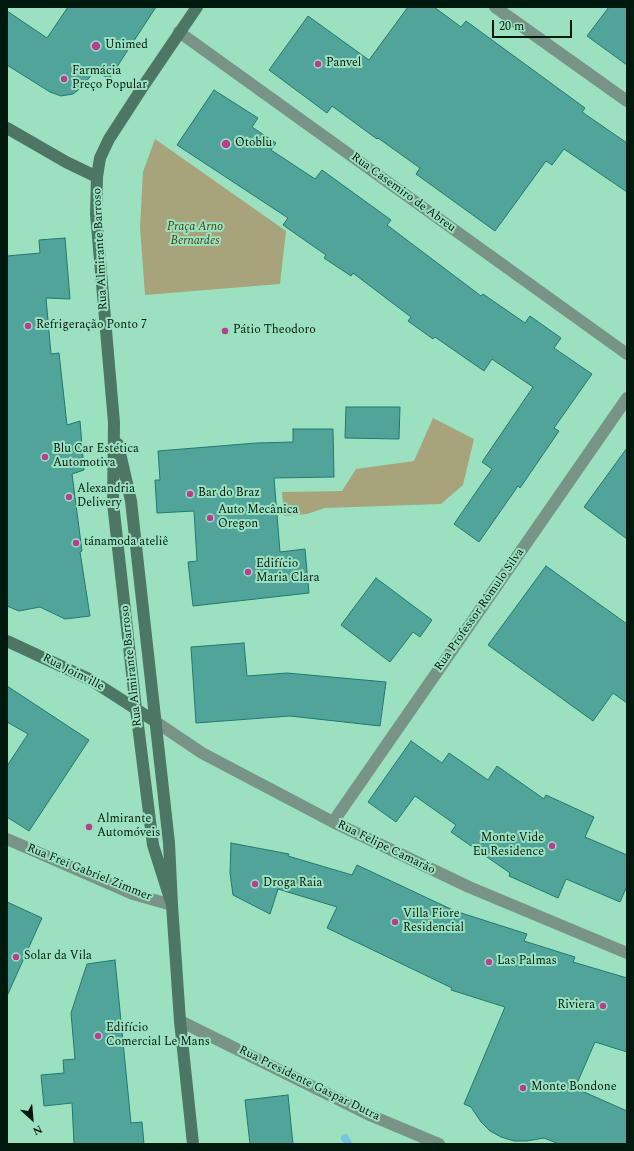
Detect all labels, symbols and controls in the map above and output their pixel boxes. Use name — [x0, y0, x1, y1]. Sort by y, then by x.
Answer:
scale bar — [494, 12, 574, 38]
text: 20 m — [499, 17, 524, 36]
place label: Unimed — [105, 39, 148, 53]
marker: Unimed — [90, 40, 102, 52]
place label: Panvel — [326, 57, 361, 71]
marker: Panvel — [313, 59, 323, 69]
place label: Farmácia Preço Popular — [72, 65, 147, 93]
marker: Farmácia Preço Popular — [59, 74, 69, 84]
place label: Otoblu — [235, 137, 272, 151]
marker: Otoblu — [220, 138, 232, 150]
street label: Rua Casemiro de Abreu — [348, 150, 458, 236]
street label: Rua Almirante Barroso — [91, 188, 111, 310]
park label: Praça Arno Bernardes — [167, 221, 223, 249]
place label: Refrigeração Ponto 7 — [36, 319, 147, 333]
marker: Refrigeração Ponto 7 — [23, 321, 33, 331]
place label: Pátio Theodoro — [233, 324, 316, 338]
marker: Pátio Theodoro — [220, 326, 230, 336]
place label: Blu Car Estética Automotiva — [53, 443, 139, 471]
marker: Blu Car Estética Automotiva — [40, 452, 50, 462]
place label: Alexandria Delivery — [77, 483, 135, 511]
place label: Bar do Braz — [198, 487, 260, 501]
marker: Bar do Braz — [185, 489, 195, 499]
marker: Alexandria Delivery — [64, 492, 74, 502]
place label: Auto Mecânica Oregon — [218, 504, 298, 532]
marker: Auto Mecânica Oregon — [205, 513, 215, 523]
place label: tánamoda ateliê — [84, 536, 168, 550]
marker: tánamoda ateliê — [71, 538, 81, 548]
street label: Rua Professor Rômulo Silva — [432, 546, 528, 674]
place label: Edifício Maria Clara — [256, 558, 320, 586]
marker: Edifício Maria Clara — [243, 567, 253, 577]
street label: Rua Almirante Barroso — [118, 604, 146, 728]
street label: Rua Joinville — [40, 651, 106, 695]
place label: Almirante Automóveis — [97, 813, 161, 841]
street label: Rua Felipe Camarão — [335, 818, 437, 878]
marker: Almirante Automóveis — [84, 822, 94, 832]
place label: Monte Vide Eu Residence — [473, 832, 544, 860]
street label: Rua Frei Gabriel Zimmer — [25, 841, 153, 905]
marker: Monte Vide Eu Residence — [547, 841, 557, 851]
place label: Droga Raia — [263, 877, 322, 891]
marker: Droga Raia — [250, 879, 260, 889]
place label: Villa Fiore Residencial — [403, 908, 464, 936]
marker: Villa Fiore Residencial — [390, 917, 400, 927]
place label: Solar da Vila — [24, 950, 92, 964]
marker: Solar da Vila — [11, 952, 21, 962]
place label: Las Palmas — [497, 955, 557, 969]
marker: Las Palmas — [484, 957, 494, 967]
place label: Riviera — [557, 999, 595, 1013]
marker: Riviera — [598, 1001, 608, 1011]
place label: Edifício Comercial Le Mans — [106, 1022, 210, 1050]
marker: Edifício Comercial Le Mans — [93, 1031, 103, 1041]
street label: Rua Presidente Gaspar Dutra — [236, 1044, 382, 1124]
place label: Monte Bondone — [531, 1081, 616, 1095]
marker: Monte Bondone — [518, 1083, 528, 1093]
north arrow — [12, 1099, 52, 1139]
text: N — [30, 1121, 45, 1140]

